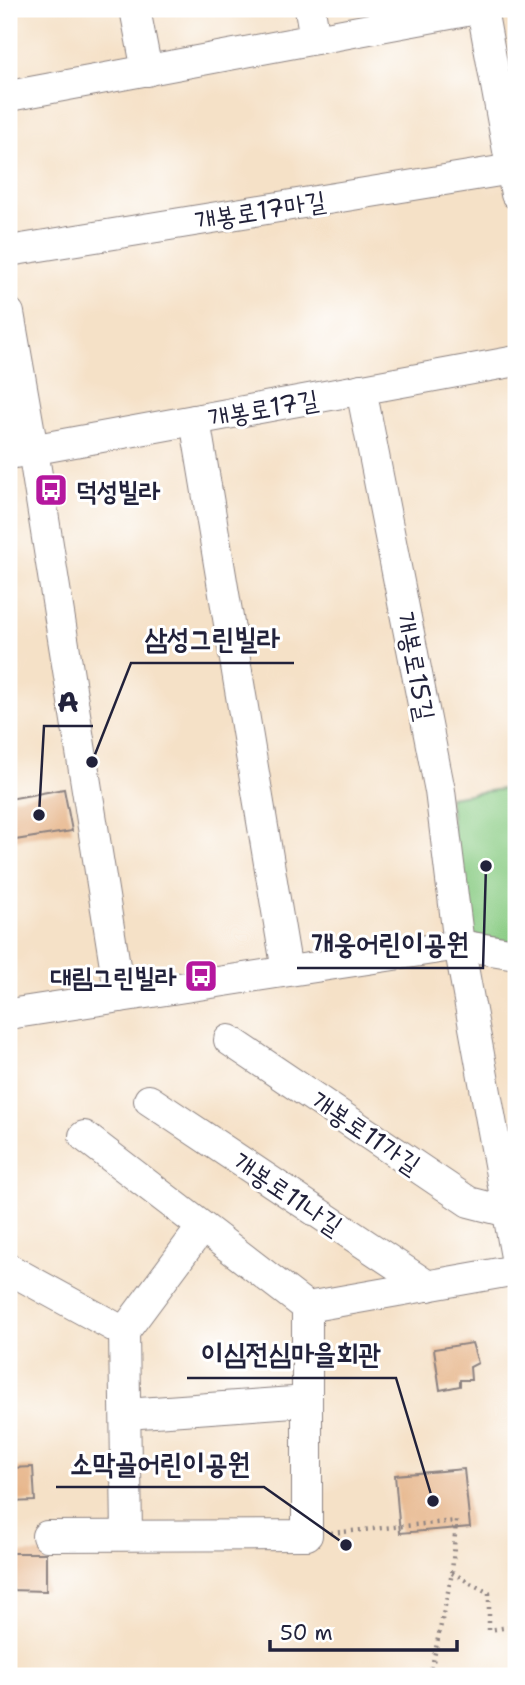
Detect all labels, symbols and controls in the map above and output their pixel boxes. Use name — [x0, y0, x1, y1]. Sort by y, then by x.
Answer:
street label: 개봉로17마길 — [192, 182, 328, 238]
street label: 개봉로17길 — [205, 381, 321, 435]
bus stop icon: 덕성빌라 — [32, 471, 70, 509]
place label: 덕성빌라 — [76, 473, 161, 508]
street label: 개봉로15길 — [388, 609, 444, 723]
callout: 삼성그린빌라 — [131, 614, 294, 663]
text: 삼성그린빌라 — [144, 619, 280, 657]
callout: A — [44, 677, 93, 726]
text: A — [57, 683, 79, 721]
callout: 개웅어린이공원 — [297, 919, 483, 968]
text: 개웅어린이공원 — [311, 924, 469, 962]
bus stop icon: 대림그린빌라 — [182, 957, 220, 995]
place label: 대림그린빌라 — [50, 959, 177, 994]
street label: 개봉로11가길 — [304, 1082, 428, 1182]
street label: 개봉로11나길 — [226, 1143, 350, 1243]
callout: 이심전심마을회관 — [187, 1329, 396, 1378]
text: 이심전심마을회관 — [201, 1334, 382, 1372]
callout: 소막골어린이공원 — [56, 1438, 264, 1487]
text: 소막골어린이공원 — [70, 1444, 250, 1482]
scale bar — [270, 1608, 457, 1652]
text: 50 m — [280, 1619, 333, 1647]

